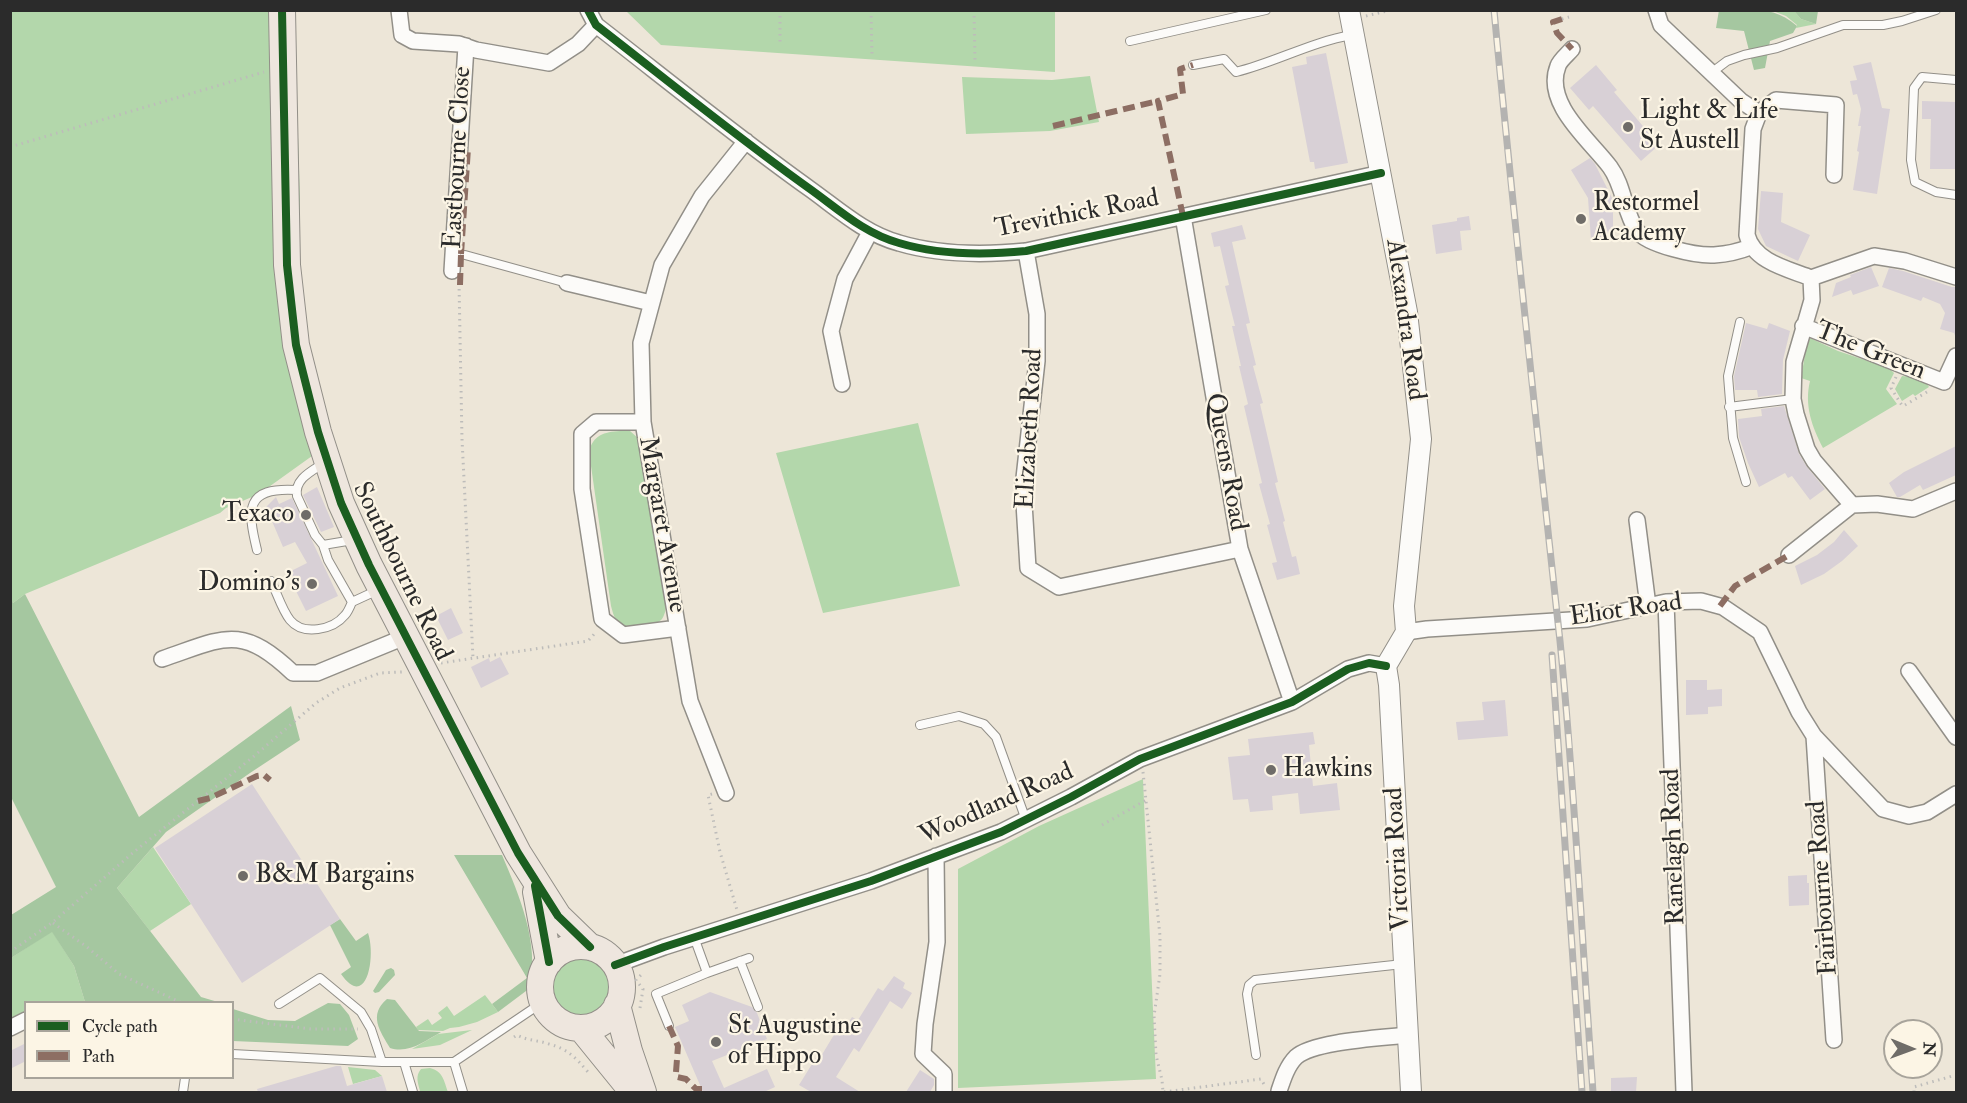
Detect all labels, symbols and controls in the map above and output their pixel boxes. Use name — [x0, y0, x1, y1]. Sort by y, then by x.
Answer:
street label: Eastbourne Close — [439, 66, 479, 250]
place label: Light & Life St Austell — [1640, 96, 1778, 158]
marker: Light & Life St Austell — [1621, 120, 1635, 134]
street label: Trevithick Road — [992, 184, 1162, 246]
place label: Restormel Academy — [1593, 188, 1699, 249]
marker: Restormel Academy — [1574, 212, 1588, 226]
street label: Alexandra Road — [1377, 237, 1431, 403]
street label: The Green — [1810, 316, 1930, 388]
street label: Elizabeth Road — [1011, 348, 1051, 510]
street label: Queens Road — [1198, 391, 1252, 533]
street label: Margaret Avenue — [630, 434, 692, 616]
street label: Southbourne Road — [344, 478, 458, 666]
place label: Texaco — [222, 499, 294, 531]
marker: Texaco — [299, 508, 313, 522]
place label: Domino's — [198, 568, 300, 600]
marker: Domino's — [305, 577, 319, 591]
street label: Eliot Road — [1568, 588, 1684, 634]
place label: Hawkins — [1283, 754, 1372, 786]
street label: Woodland Road — [915, 757, 1079, 853]
marker: Hawkins — [1264, 763, 1278, 777]
street label: Ranelagh Road — [1657, 768, 1693, 926]
street label: Victoria Road — [1380, 787, 1418, 931]
street label: Fairbourne Road — [1802, 799, 1846, 977]
place label: B&M Bargains — [255, 860, 414, 892]
marker: B&M Bargains — [236, 869, 250, 883]
legend — [24, 1001, 234, 1079]
place label: St Augustine of Hippo — [728, 1011, 861, 1072]
text: Cycle path — [82, 1015, 158, 1038]
north arrow — [1883, 1019, 1943, 1079]
marker: St Augustine of Hippo — [709, 1035, 723, 1049]
text: N — [1919, 1042, 1939, 1057]
text: Path — [82, 1045, 115, 1068]

